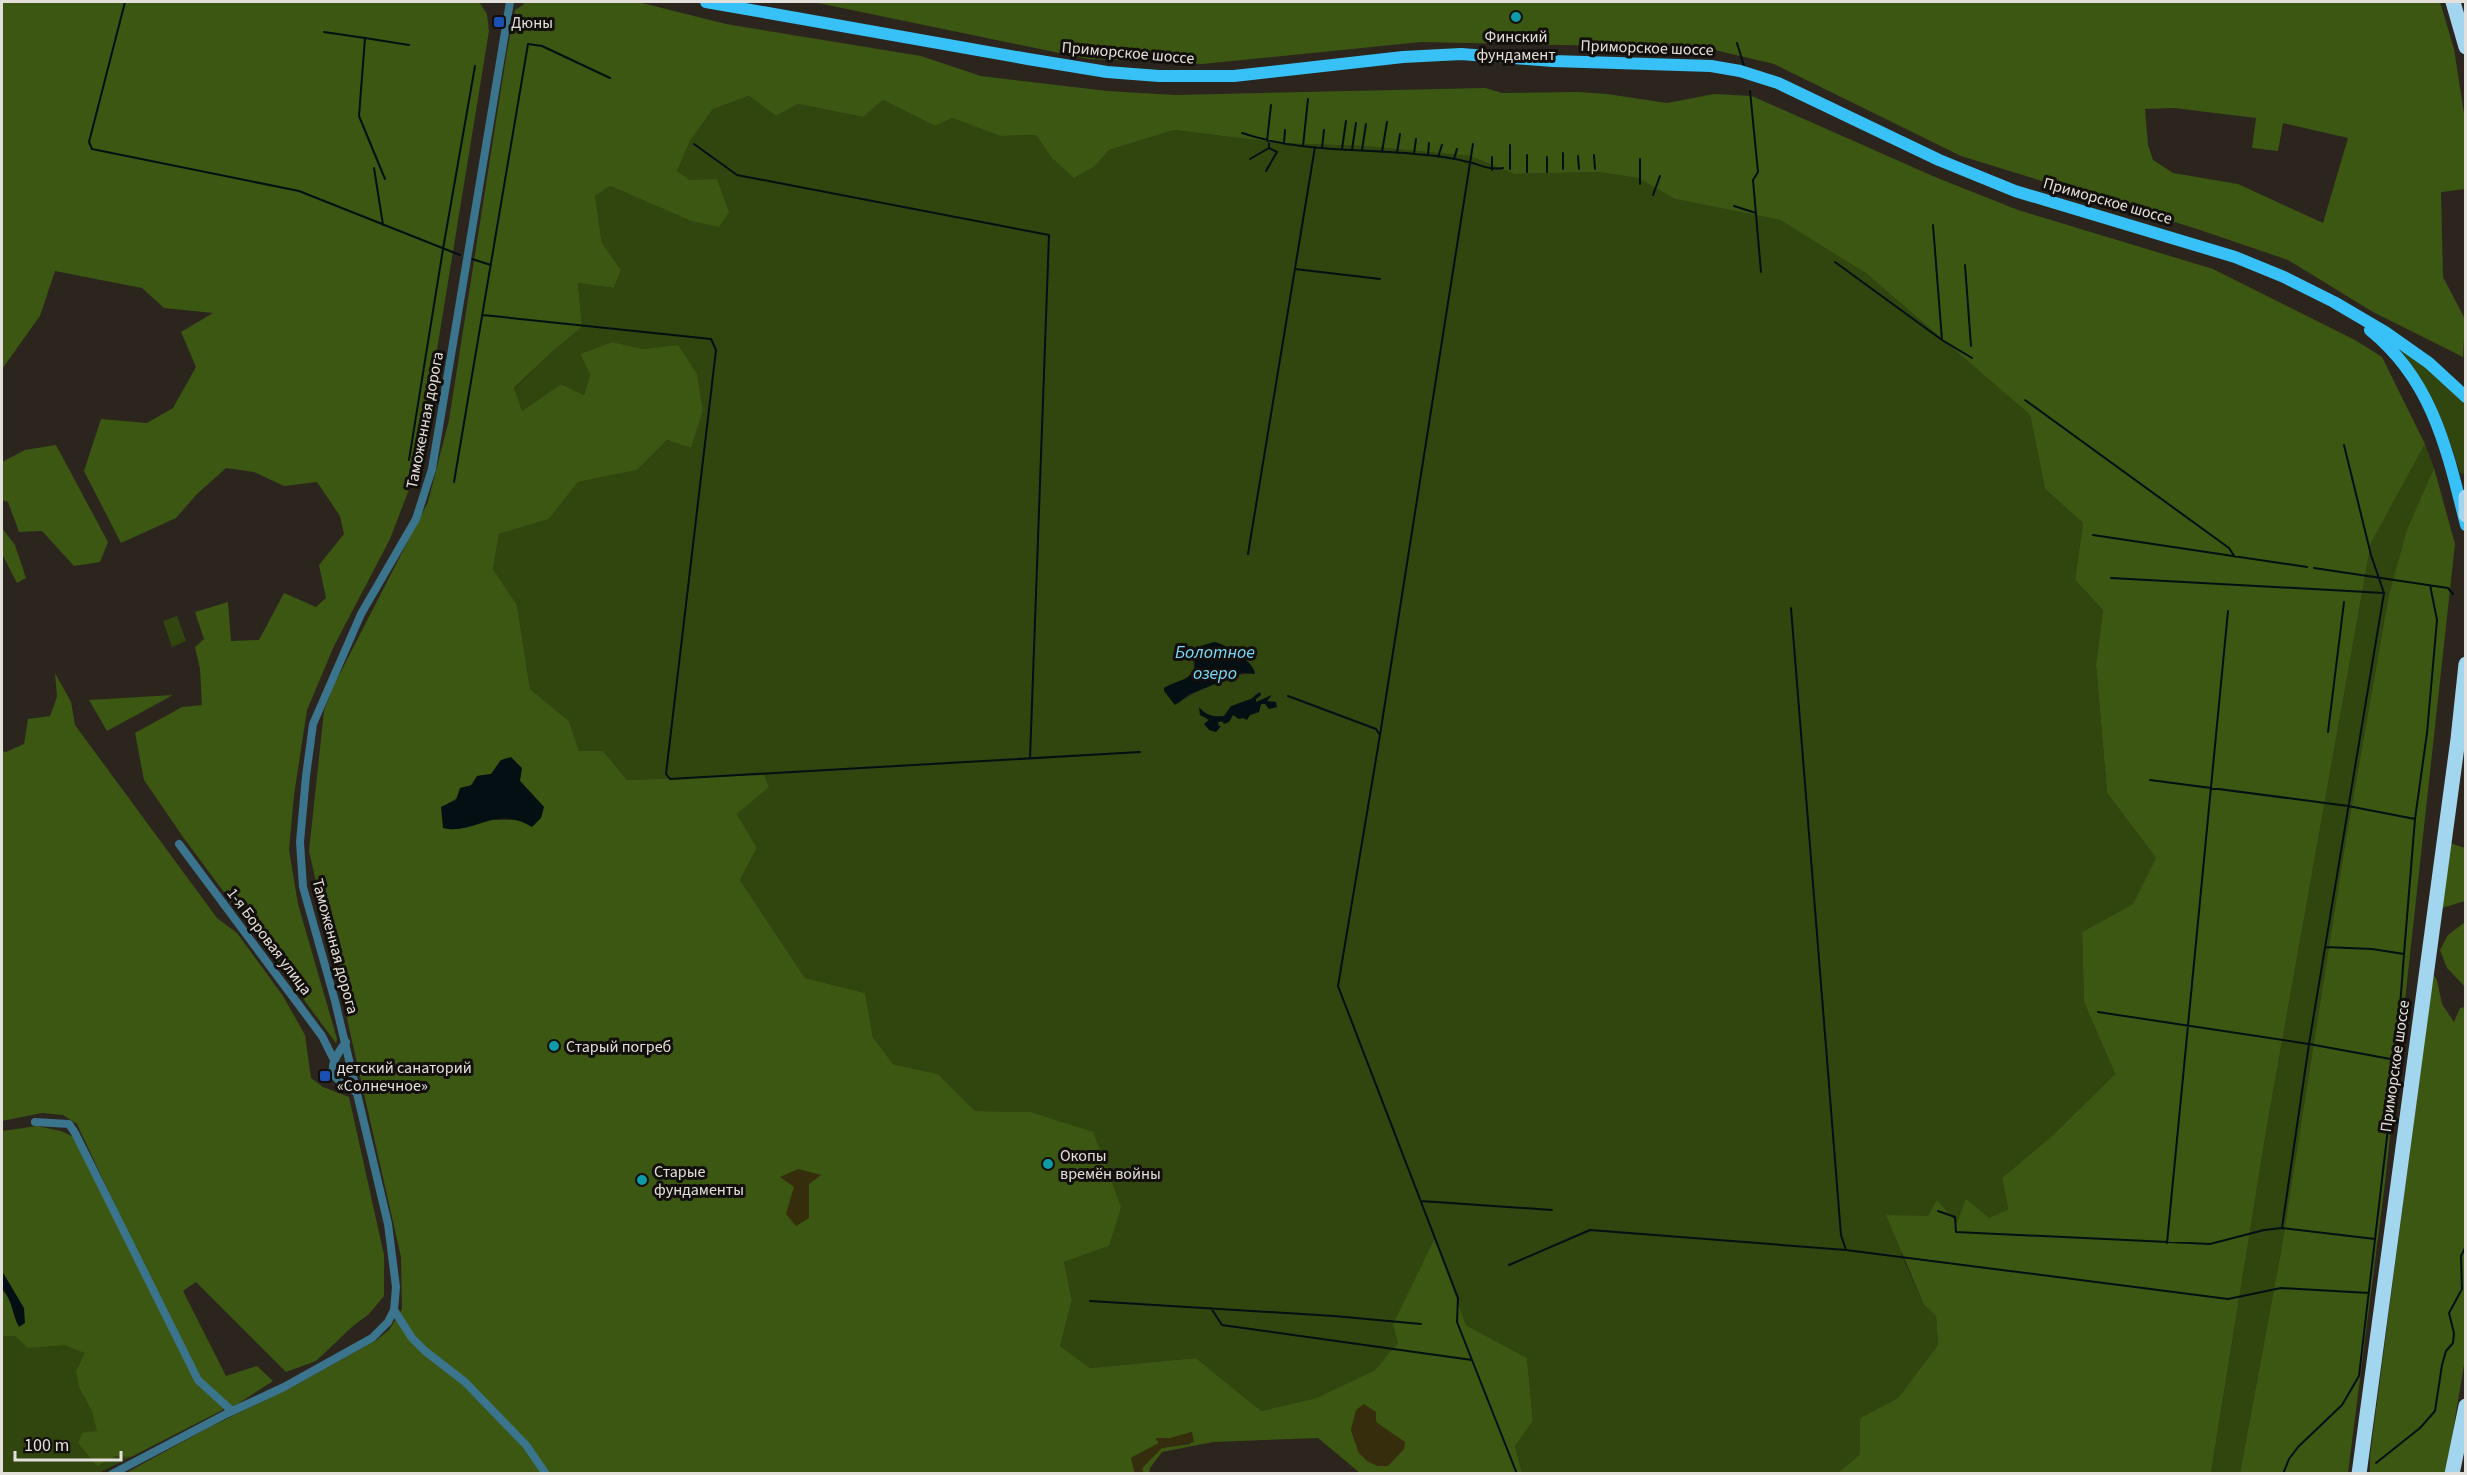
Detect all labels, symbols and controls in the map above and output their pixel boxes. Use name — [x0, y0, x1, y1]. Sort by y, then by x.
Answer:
marker: Финский фундамент — [1509, 10, 1523, 24]
place label: Дюны — [511, 12, 553, 34]
marker: Дюны — [492, 15, 506, 29]
place label: Финский фундамент — [1476, 26, 1556, 66]
street label: Приморское шоссе — [1580, 35, 1714, 61]
street label: Приморское шоссе — [1061, 36, 1195, 70]
street label: Приморское шоссе — [2041, 172, 2175, 230]
street label: Таможенная дорога — [401, 350, 449, 491]
water label: Болотное озеро — [1175, 640, 1255, 686]
street label: Таможенная дорога — [306, 876, 364, 1016]
street label: 1-я Боровая улица — [222, 883, 317, 1000]
street label: Приморское шоссе — [2375, 999, 2415, 1134]
place label: Старый погреб — [566, 1036, 671, 1058]
marker: Старый погреб — [547, 1039, 561, 1053]
place label: детский санаторий «Солнечное» — [337, 1057, 472, 1097]
marker: детский санаторий «Солнечное» — [318, 1069, 332, 1083]
place label: Окопы времён войны — [1060, 1145, 1161, 1185]
marker: Окопы времён войны — [1041, 1157, 1055, 1171]
place label: Старые фундаменты — [654, 1161, 744, 1201]
marker: Старые фундаменты — [635, 1173, 649, 1187]
scale bar — [15, 1424, 122, 1462]
text: 100 m — [24, 1433, 69, 1458]

